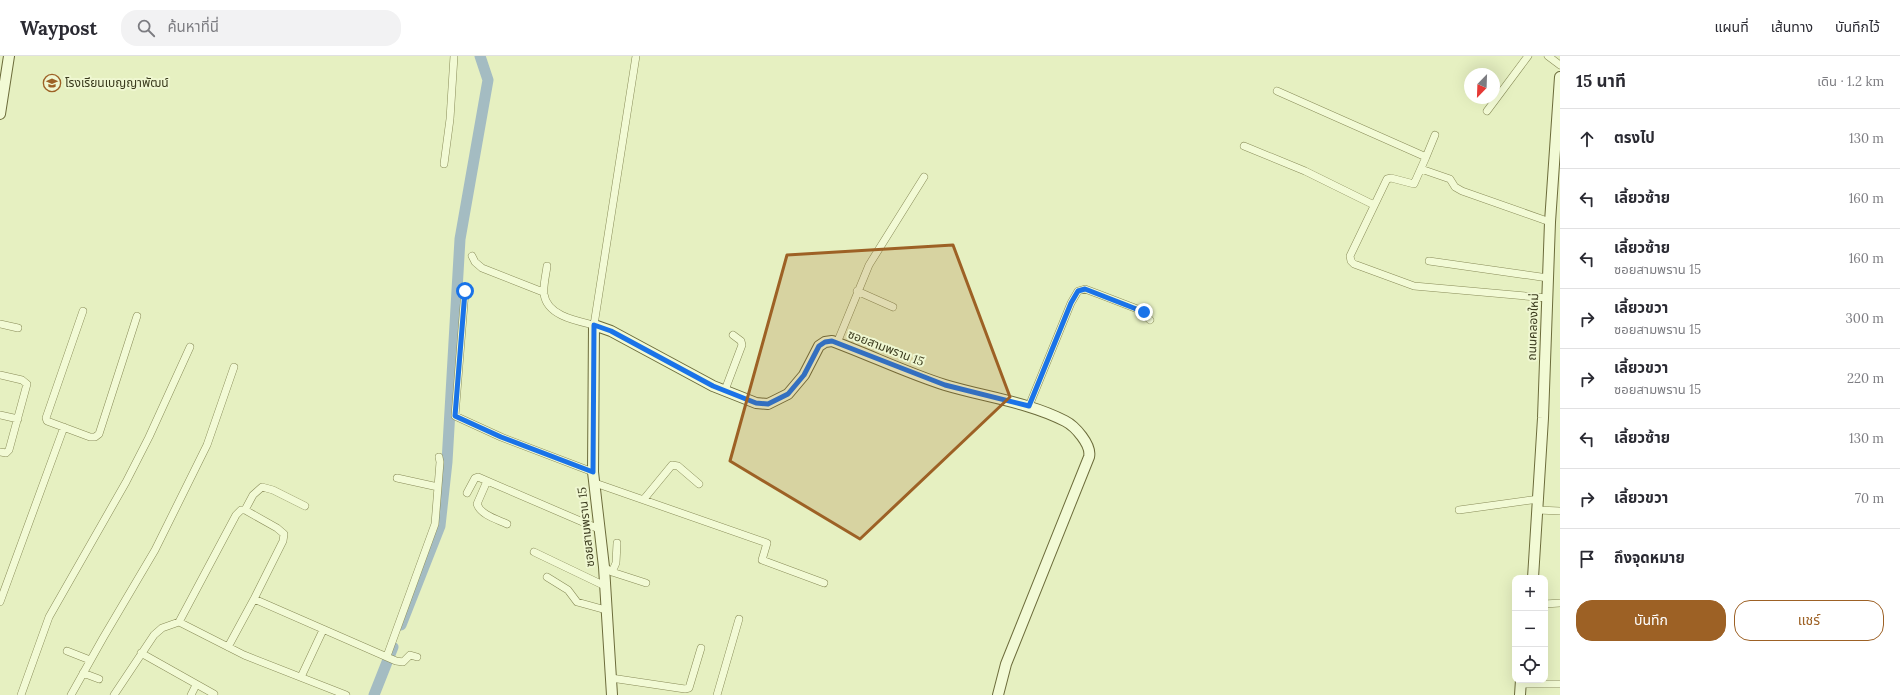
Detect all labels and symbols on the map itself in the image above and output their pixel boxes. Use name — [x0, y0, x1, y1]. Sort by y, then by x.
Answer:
north arrow — [1464, 68, 1500, 104]
school or university icon: โรงเรียนเบญญาพัฒน์ — [42, 73, 62, 93]
place label: โรงเรียนเบญญาพัฒน์ — [65, 75, 169, 90]
route start — [456, 282, 474, 300]
street label: ถนนคลองใหม่ — [1524, 293, 1541, 361]
route end — [1135, 303, 1153, 321]
street label: ซอยสามพราน 15 — [846, 326, 926, 369]
street label: ซอยสามพราน 15 — [574, 486, 597, 568]

